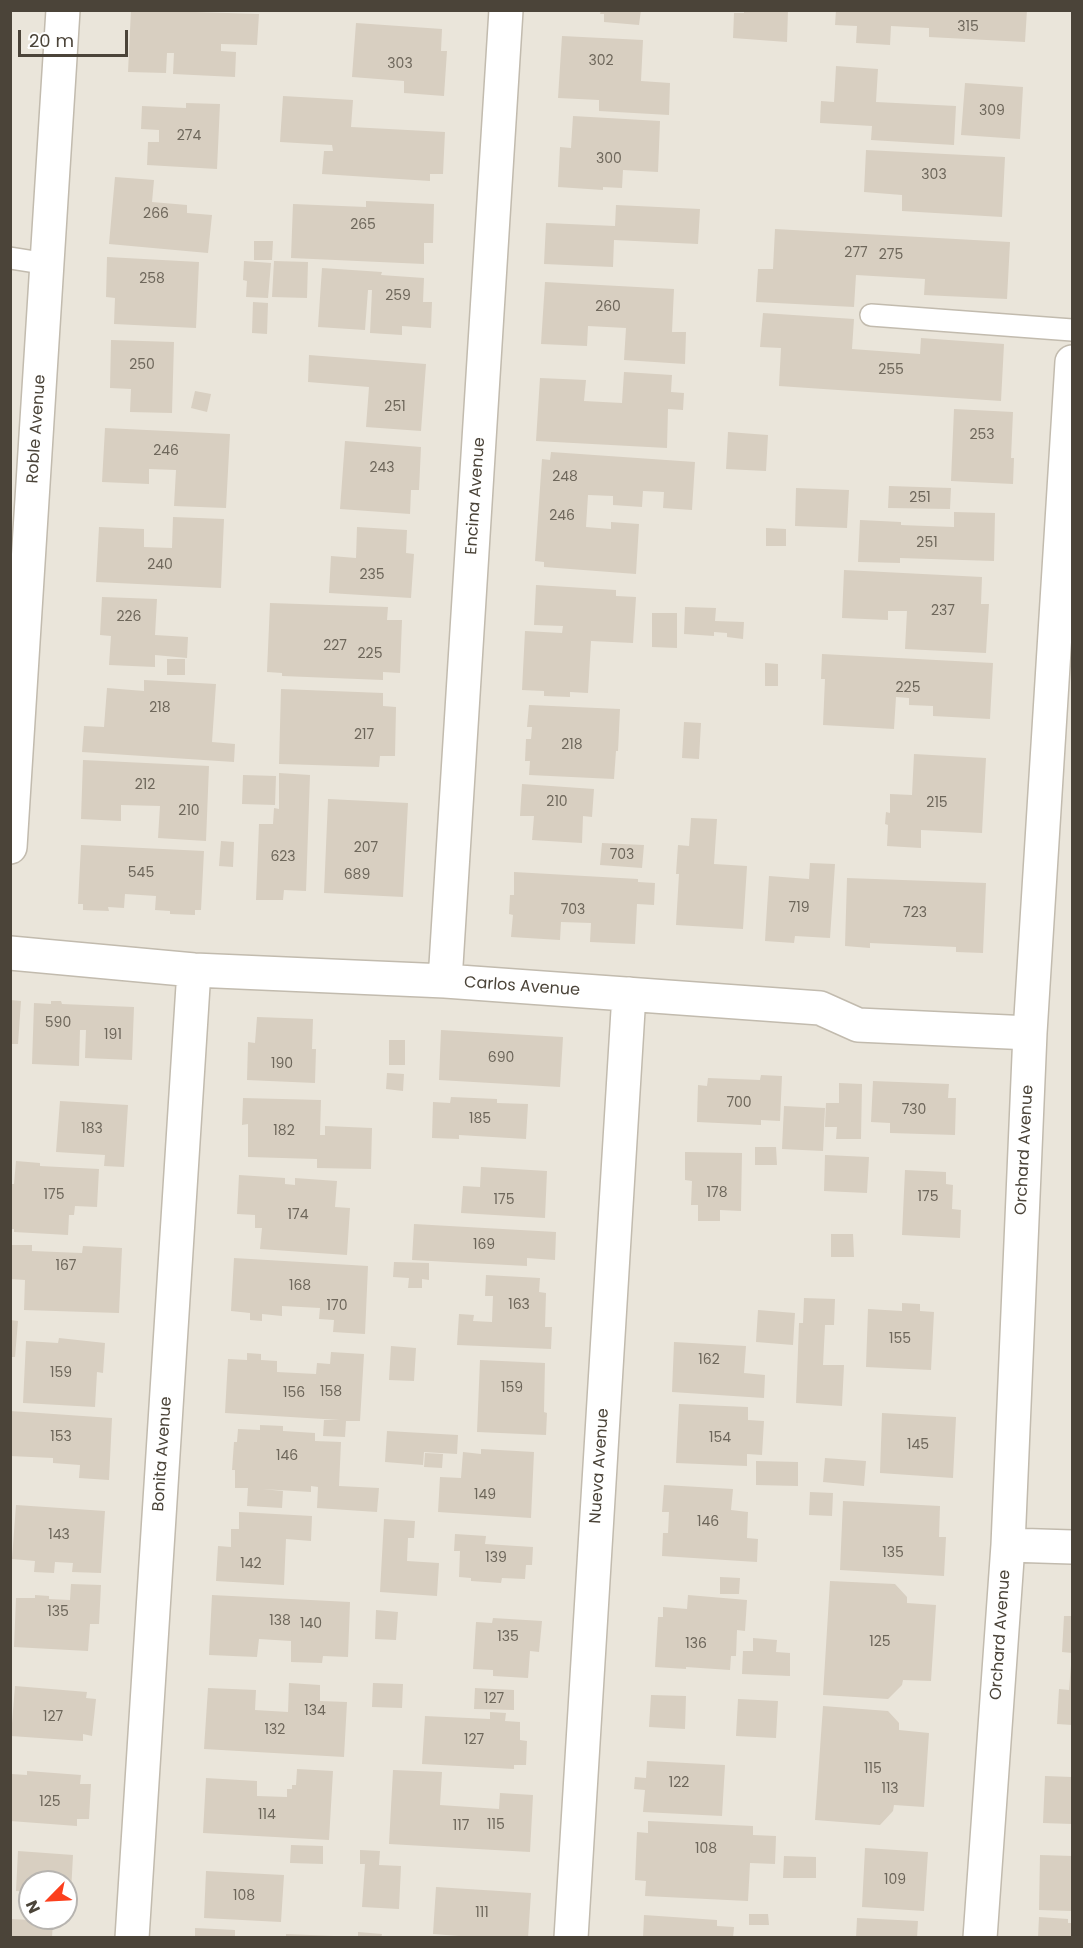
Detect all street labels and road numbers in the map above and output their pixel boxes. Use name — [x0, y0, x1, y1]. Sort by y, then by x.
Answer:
street label: Roble Avenue — [24, 374, 50, 484]
street label: Encina Avenue — [462, 437, 490, 555]
street label: Carlos Avenue — [463, 973, 581, 1001]
street label: Orchard Avenue — [1012, 1084, 1038, 1216]
street label: Bonita Avenue — [149, 1396, 177, 1512]
street label: Nueva Avenue — [586, 1408, 614, 1524]
street label: Orchard Avenue — [987, 1569, 1015, 1701]

